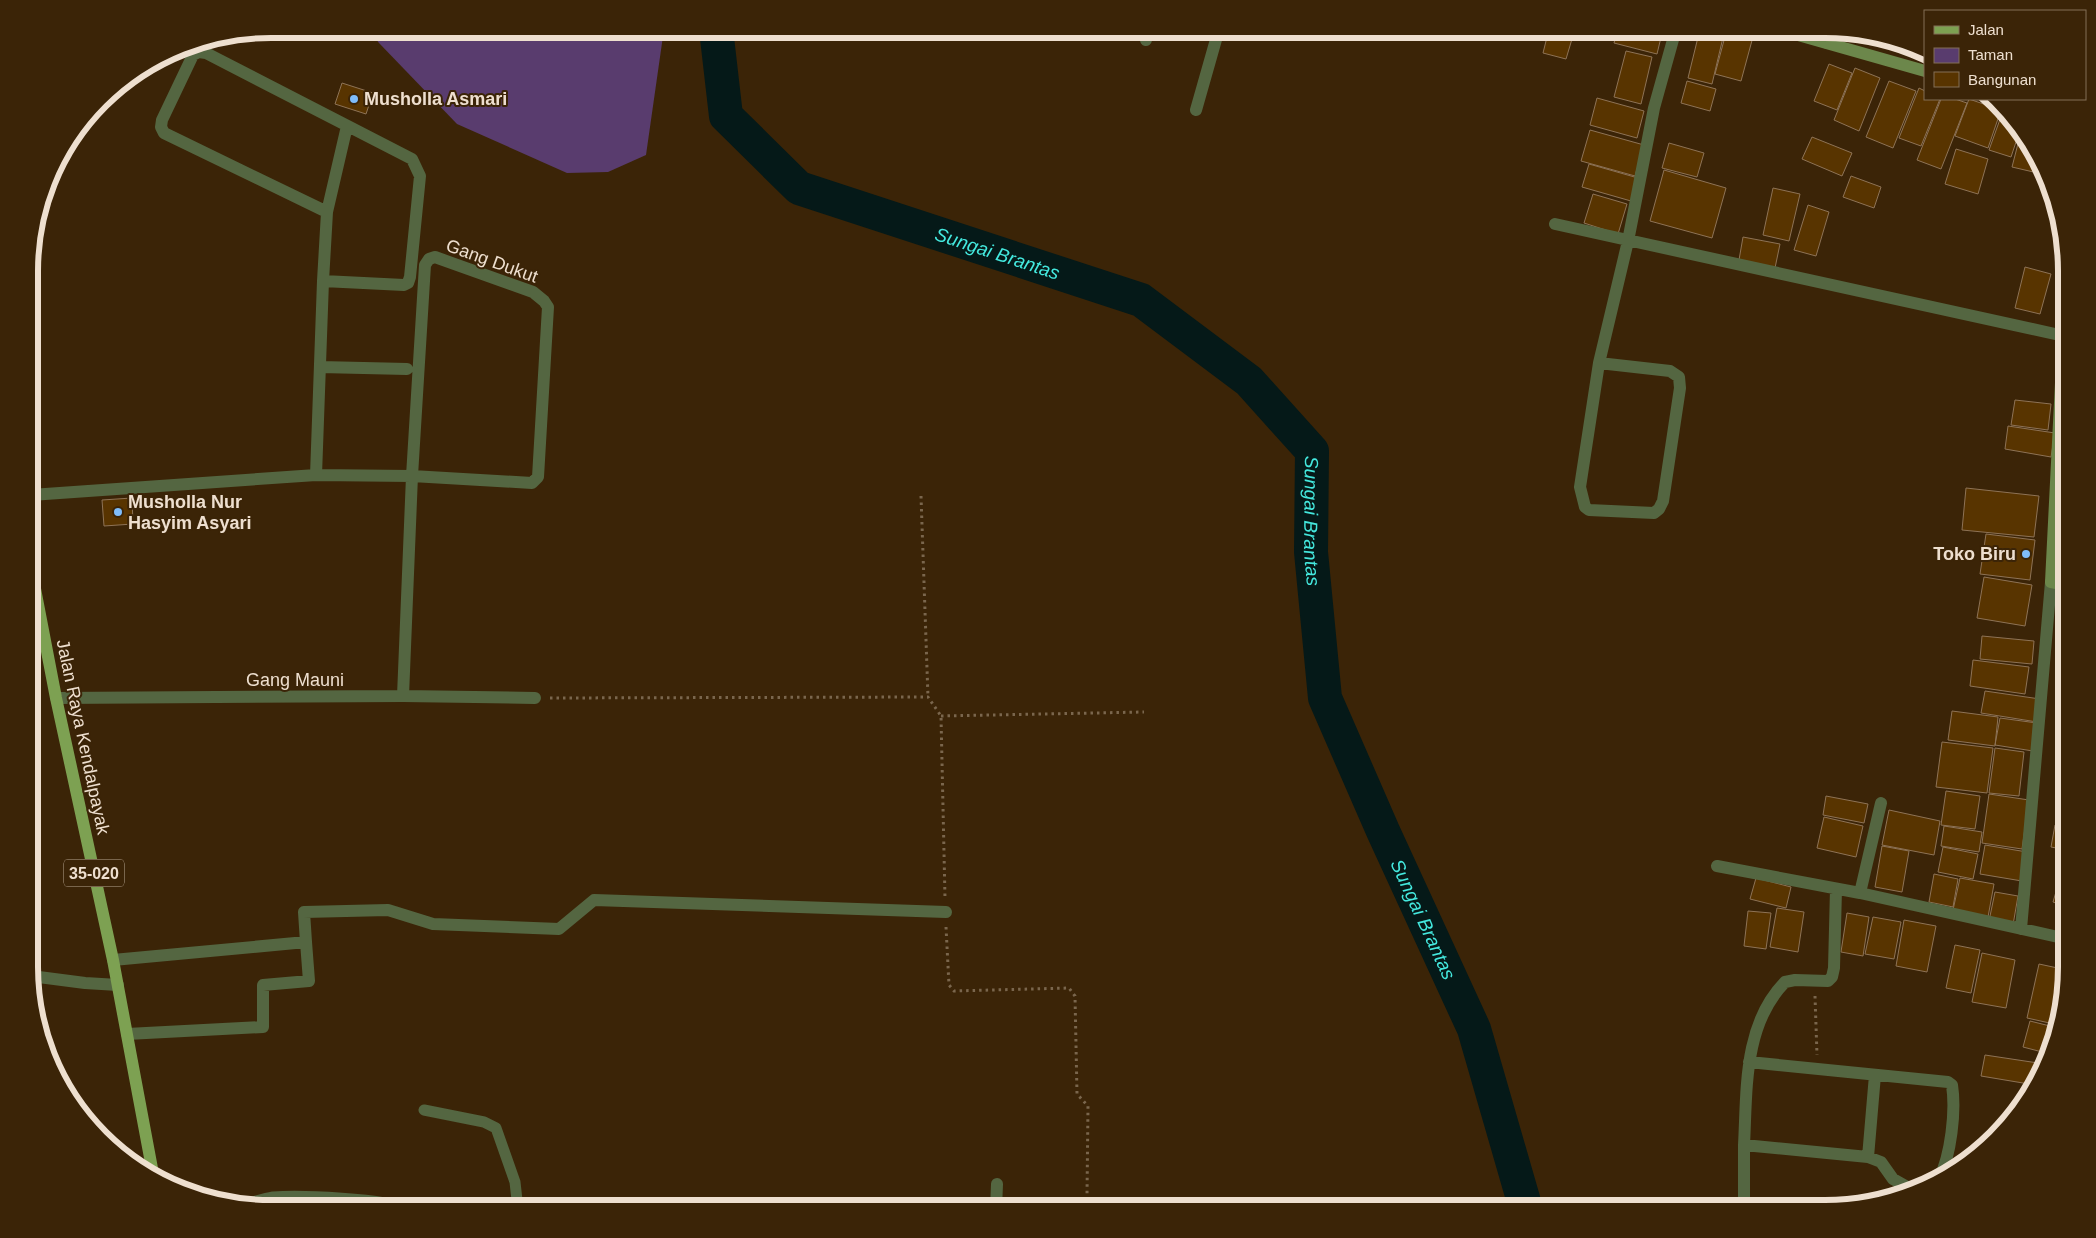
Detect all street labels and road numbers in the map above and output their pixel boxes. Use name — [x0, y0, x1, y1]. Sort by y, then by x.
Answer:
street label: Gang Dukut — [443, 235, 541, 287]
street label: Jalan Raya Kendalpayak — [53, 638, 114, 837]
street label: Gang Mauni — [246, 670, 344, 690]
road number: 35-020 — [64, 860, 124, 886]

